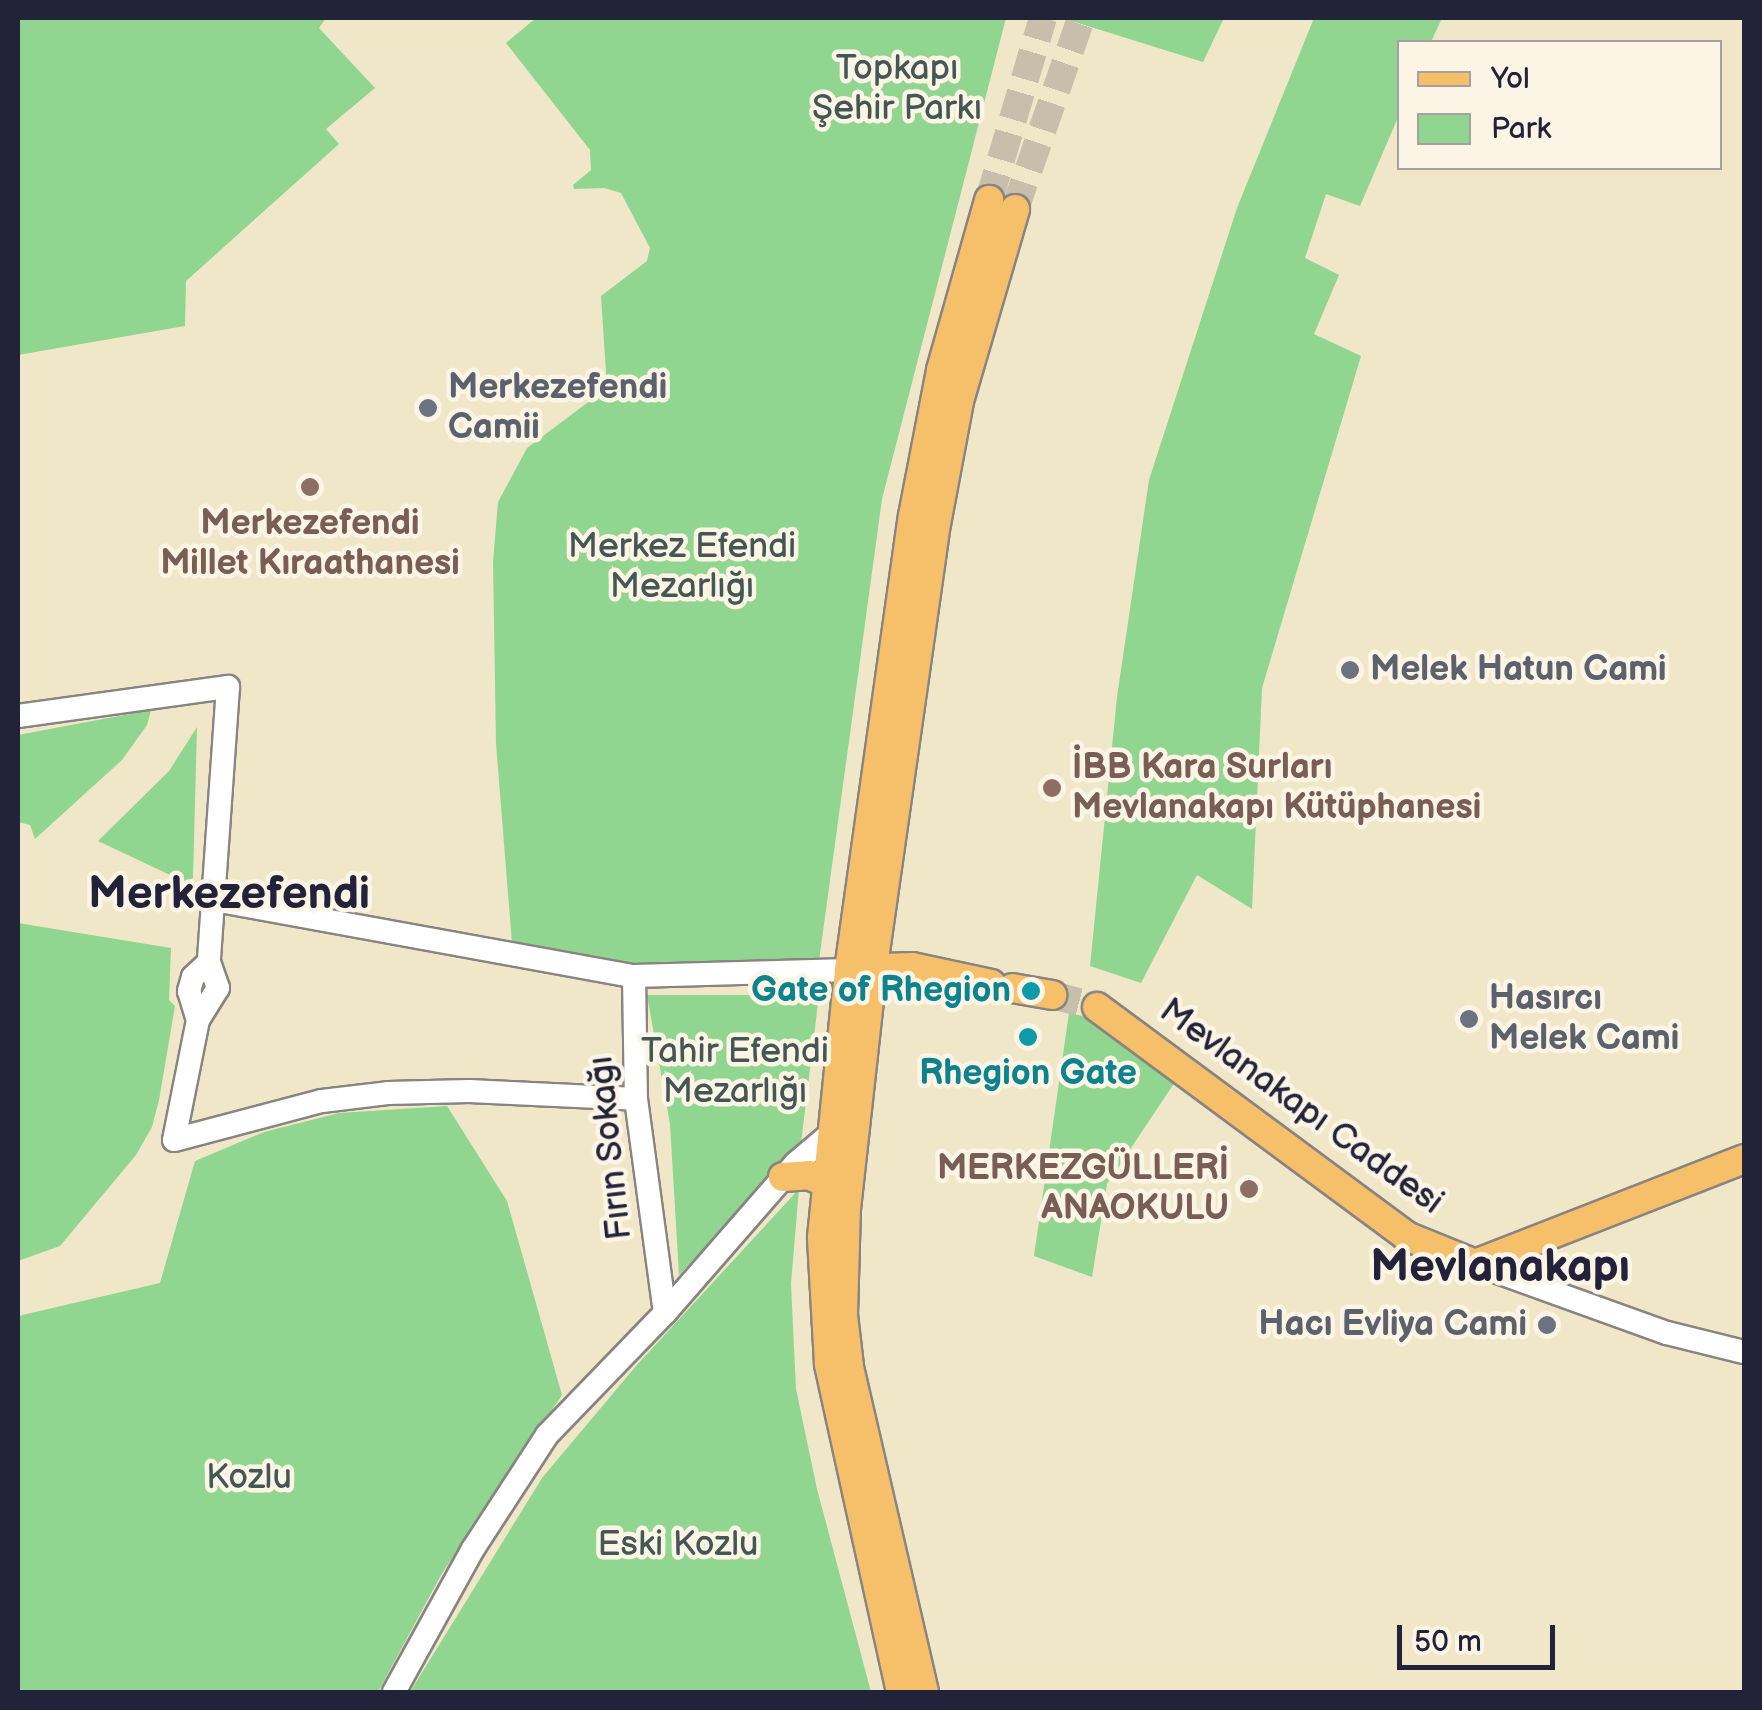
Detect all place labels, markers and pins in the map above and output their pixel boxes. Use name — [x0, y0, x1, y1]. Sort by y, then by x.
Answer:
place label: Merkezefendi Camii — [448, 367, 667, 449]
marker: Merkezefendi Camii — [417, 397, 439, 419]
marker: Merkezefendi Millet Kıraathanesi — [299, 476, 321, 498]
place label: Merkezefendi Millet Kıraathanesi — [160, 503, 460, 585]
place label: Melek Hatun Cami — [1370, 649, 1667, 691]
marker: Melek Hatun Cami — [1339, 659, 1361, 681]
place label: İBB Kara Surları Mevlanakapı Kütüphanesi — [1072, 747, 1481, 829]
marker: İBB Kara Surları Mevlanakapı Kütüphanesi — [1041, 777, 1063, 799]
place label: Gate of Rhegion — [751, 970, 1011, 1012]
place label: Hasırcı Melek Cami — [1489, 978, 1679, 1060]
marker: Gate of Rhegion — [1020, 980, 1042, 1002]
marker: Hasırcı Melek Cami — [1458, 1008, 1480, 1030]
marker: Rhegion Gate — [1017, 1026, 1039, 1048]
place label: Rhegion Gate — [919, 1053, 1137, 1095]
place label: MERKEZGÜLLERİ ANAOKULU — [937, 1148, 1229, 1230]
marker: MERKEZGÜLLERİ ANAOKULU — [1238, 1178, 1260, 1200]
place label: Hacı Evliya Cami — [1259, 1304, 1527, 1346]
marker: Hacı Evliya Cami — [1536, 1314, 1558, 1336]

